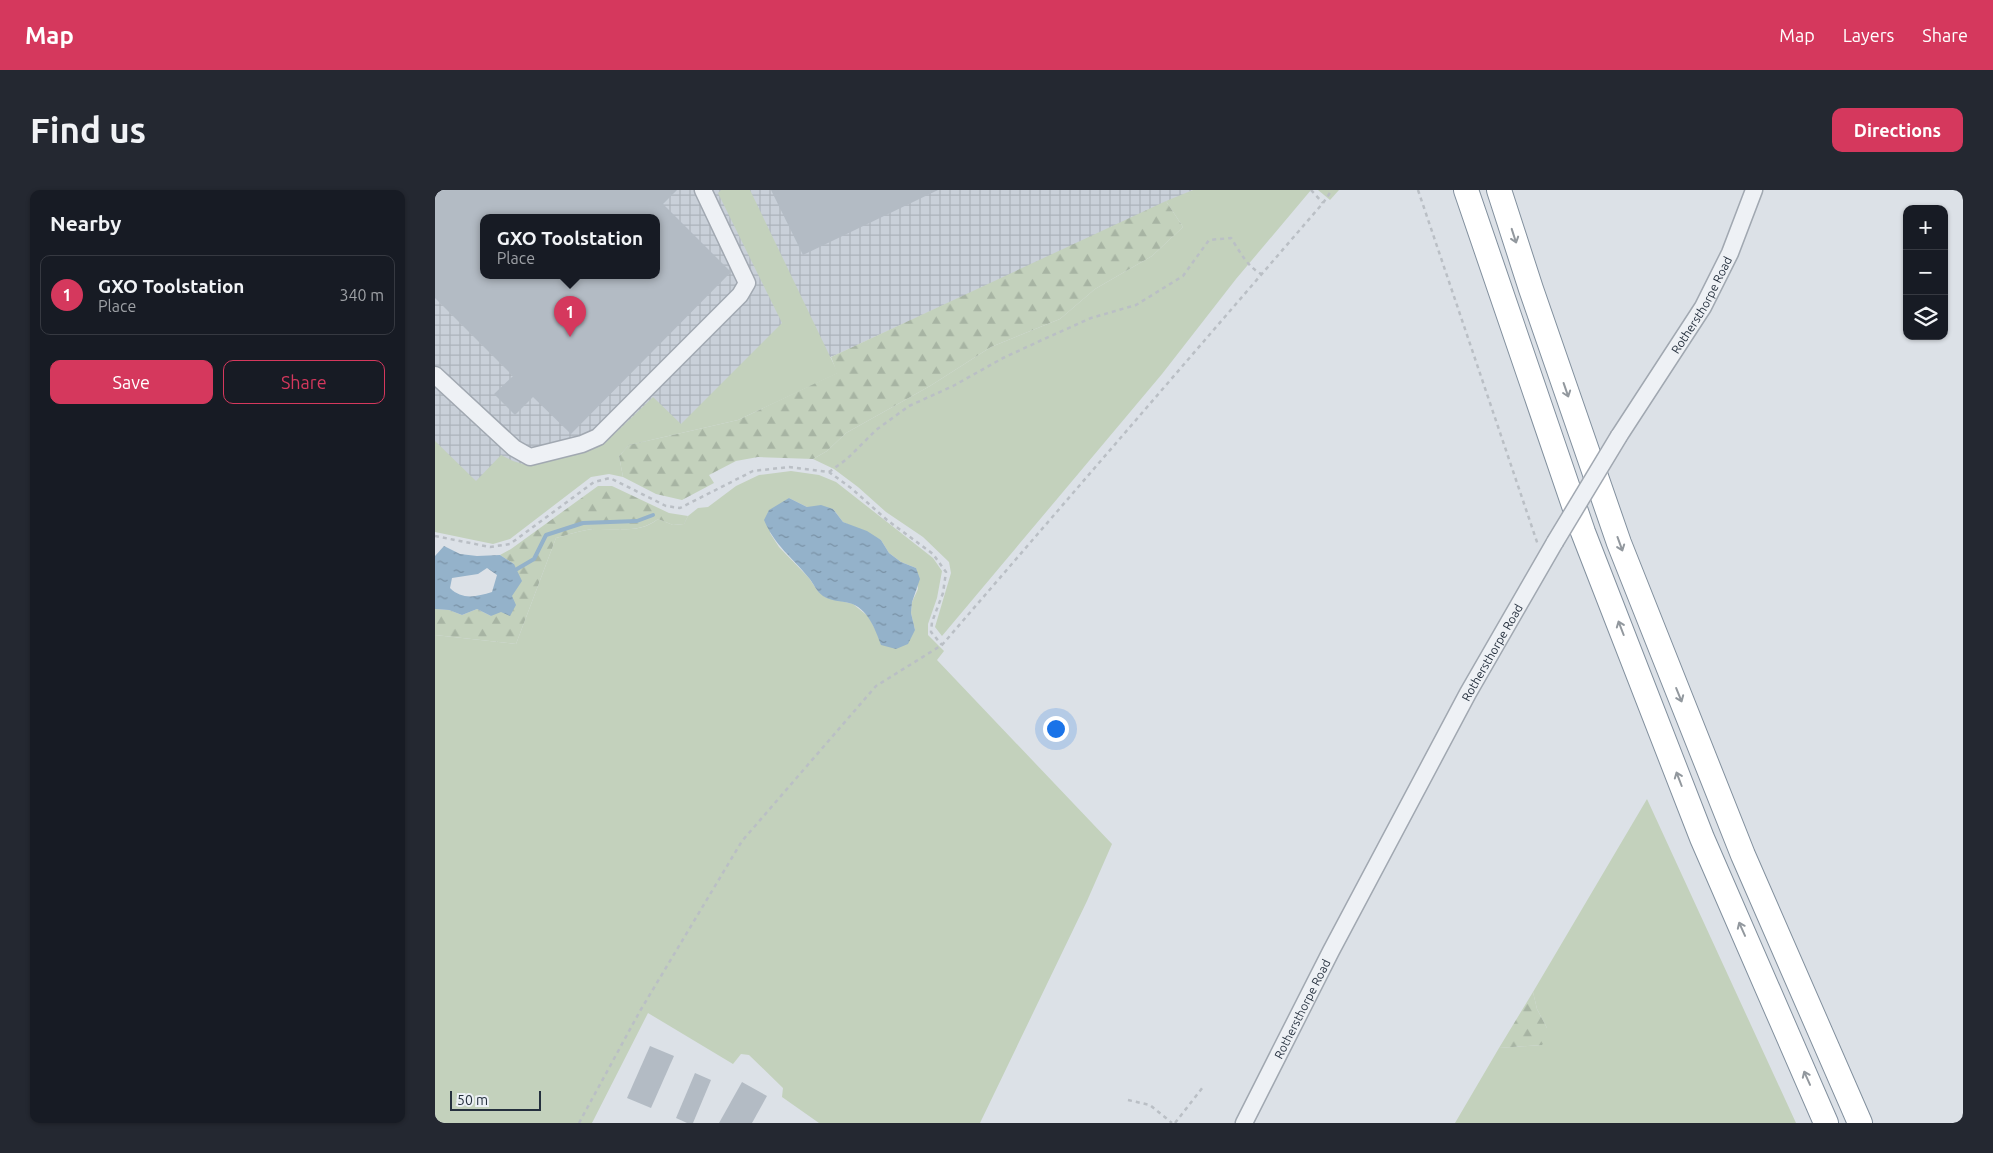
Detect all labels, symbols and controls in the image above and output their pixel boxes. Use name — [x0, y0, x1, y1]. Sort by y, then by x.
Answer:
text: Map — [25, 22, 74, 49]
text: Map — [1779, 25, 1815, 45]
text: Layers — [1843, 25, 1894, 45]
text: Share — [1922, 25, 1968, 45]
button: Directions — [1832, 108, 1963, 152]
text: Find us — [30, 110, 146, 150]
map controls — [1903, 205, 1948, 340]
button: + — [1903, 205, 1948, 250]
text: Nearby — [50, 211, 121, 235]
popup — [480, 214, 660, 279]
text: GXO Toolstation — [497, 227, 643, 249]
one-way arrow — [1510, 228, 1519, 244]
text: Place — [497, 249, 535, 267]
button: − — [1903, 250, 1948, 295]
street label: Rothersthorpe Road — [1668, 254, 1734, 356]
text: GXO Toolstation — [98, 275, 244, 297]
text: 1 — [62, 286, 72, 304]
text: 340 m — [339, 286, 384, 304]
button: layers — [1903, 295, 1948, 340]
pin: 1 — [554, 296, 586, 337]
text: Place — [98, 297, 136, 315]
button: Save — [50, 360, 213, 404]
button: Share — [223, 360, 385, 404]
one-way arrow — [1562, 382, 1571, 398]
one-way arrow — [1616, 536, 1625, 551]
street label: Rothersthorpe Road — [1459, 601, 1525, 703]
one-way arrow — [1615, 621, 1625, 636]
one-way arrow — [1675, 687, 1684, 702]
your location — [1043, 716, 1069, 742]
one-way arrow — [1674, 772, 1683, 788]
one-way arrow — [1736, 922, 1746, 937]
street label: Rothersthorpe Road — [1271, 957, 1332, 1061]
one-way arrow — [1801, 1071, 1811, 1086]
scale bar — [450, 1088, 541, 1111]
text: 50 m — [457, 1092, 488, 1108]

